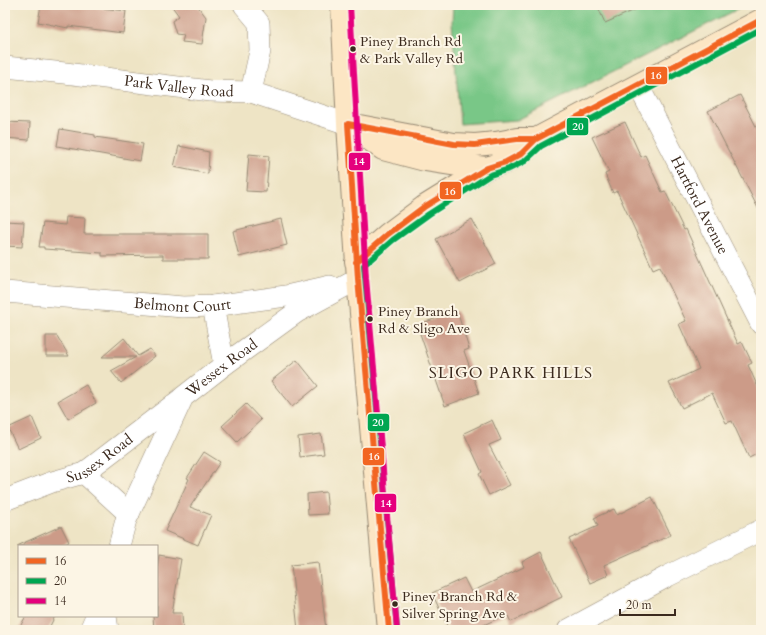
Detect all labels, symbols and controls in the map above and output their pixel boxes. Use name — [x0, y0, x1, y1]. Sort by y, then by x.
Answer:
place label: Piney Branch Rd & Park Valley Rd — [360, 32, 464, 68]
marker: Piney Branch Rd & Park Valley Rd — [348, 44, 358, 54]
line badge: 16 — [645, 66, 668, 85]
text: 16 — [650, 68, 662, 83]
street label: Park Valley Road — [123, 70, 234, 102]
line badge: 20 — [566, 117, 589, 136]
text: 20 — [572, 119, 584, 134]
line badge: 14 — [348, 152, 371, 171]
street label: Hartford Avenue — [666, 152, 733, 258]
text: 14 — [353, 154, 365, 169]
line badge: 16 — [439, 181, 462, 200]
text: 16 — [444, 184, 456, 199]
street label: Belmont Court — [133, 293, 232, 317]
place label: Piney Branch Rd & Sligo Ave — [378, 302, 470, 338]
marker: Piney Branch Rd & Sligo Ave — [365, 314, 375, 324]
street label: Wessex Road — [181, 334, 261, 402]
district label: SLIGO PARK HILLS — [429, 362, 593, 384]
line badge: 20 — [367, 413, 390, 432]
text: 20 — [372, 415, 384, 430]
street label: Sussex Road — [64, 429, 137, 488]
line badge: 16 — [362, 447, 385, 466]
text: 16 — [368, 449, 380, 464]
line badge: 14 — [374, 493, 397, 513]
text: 14 — [380, 496, 392, 511]
legend — [18, 545, 158, 617]
text: 16 — [54, 553, 66, 569]
text: 20 — [54, 573, 66, 589]
place label: Piney Branch Rd & Silver Spring Ave — [402, 587, 518, 623]
scale bar — [620, 591, 675, 617]
text: 14 — [54, 593, 66, 609]
text: 20 m — [626, 597, 653, 613]
marker: Piney Branch Rd & Silver Spring Ave — [390, 599, 400, 609]

